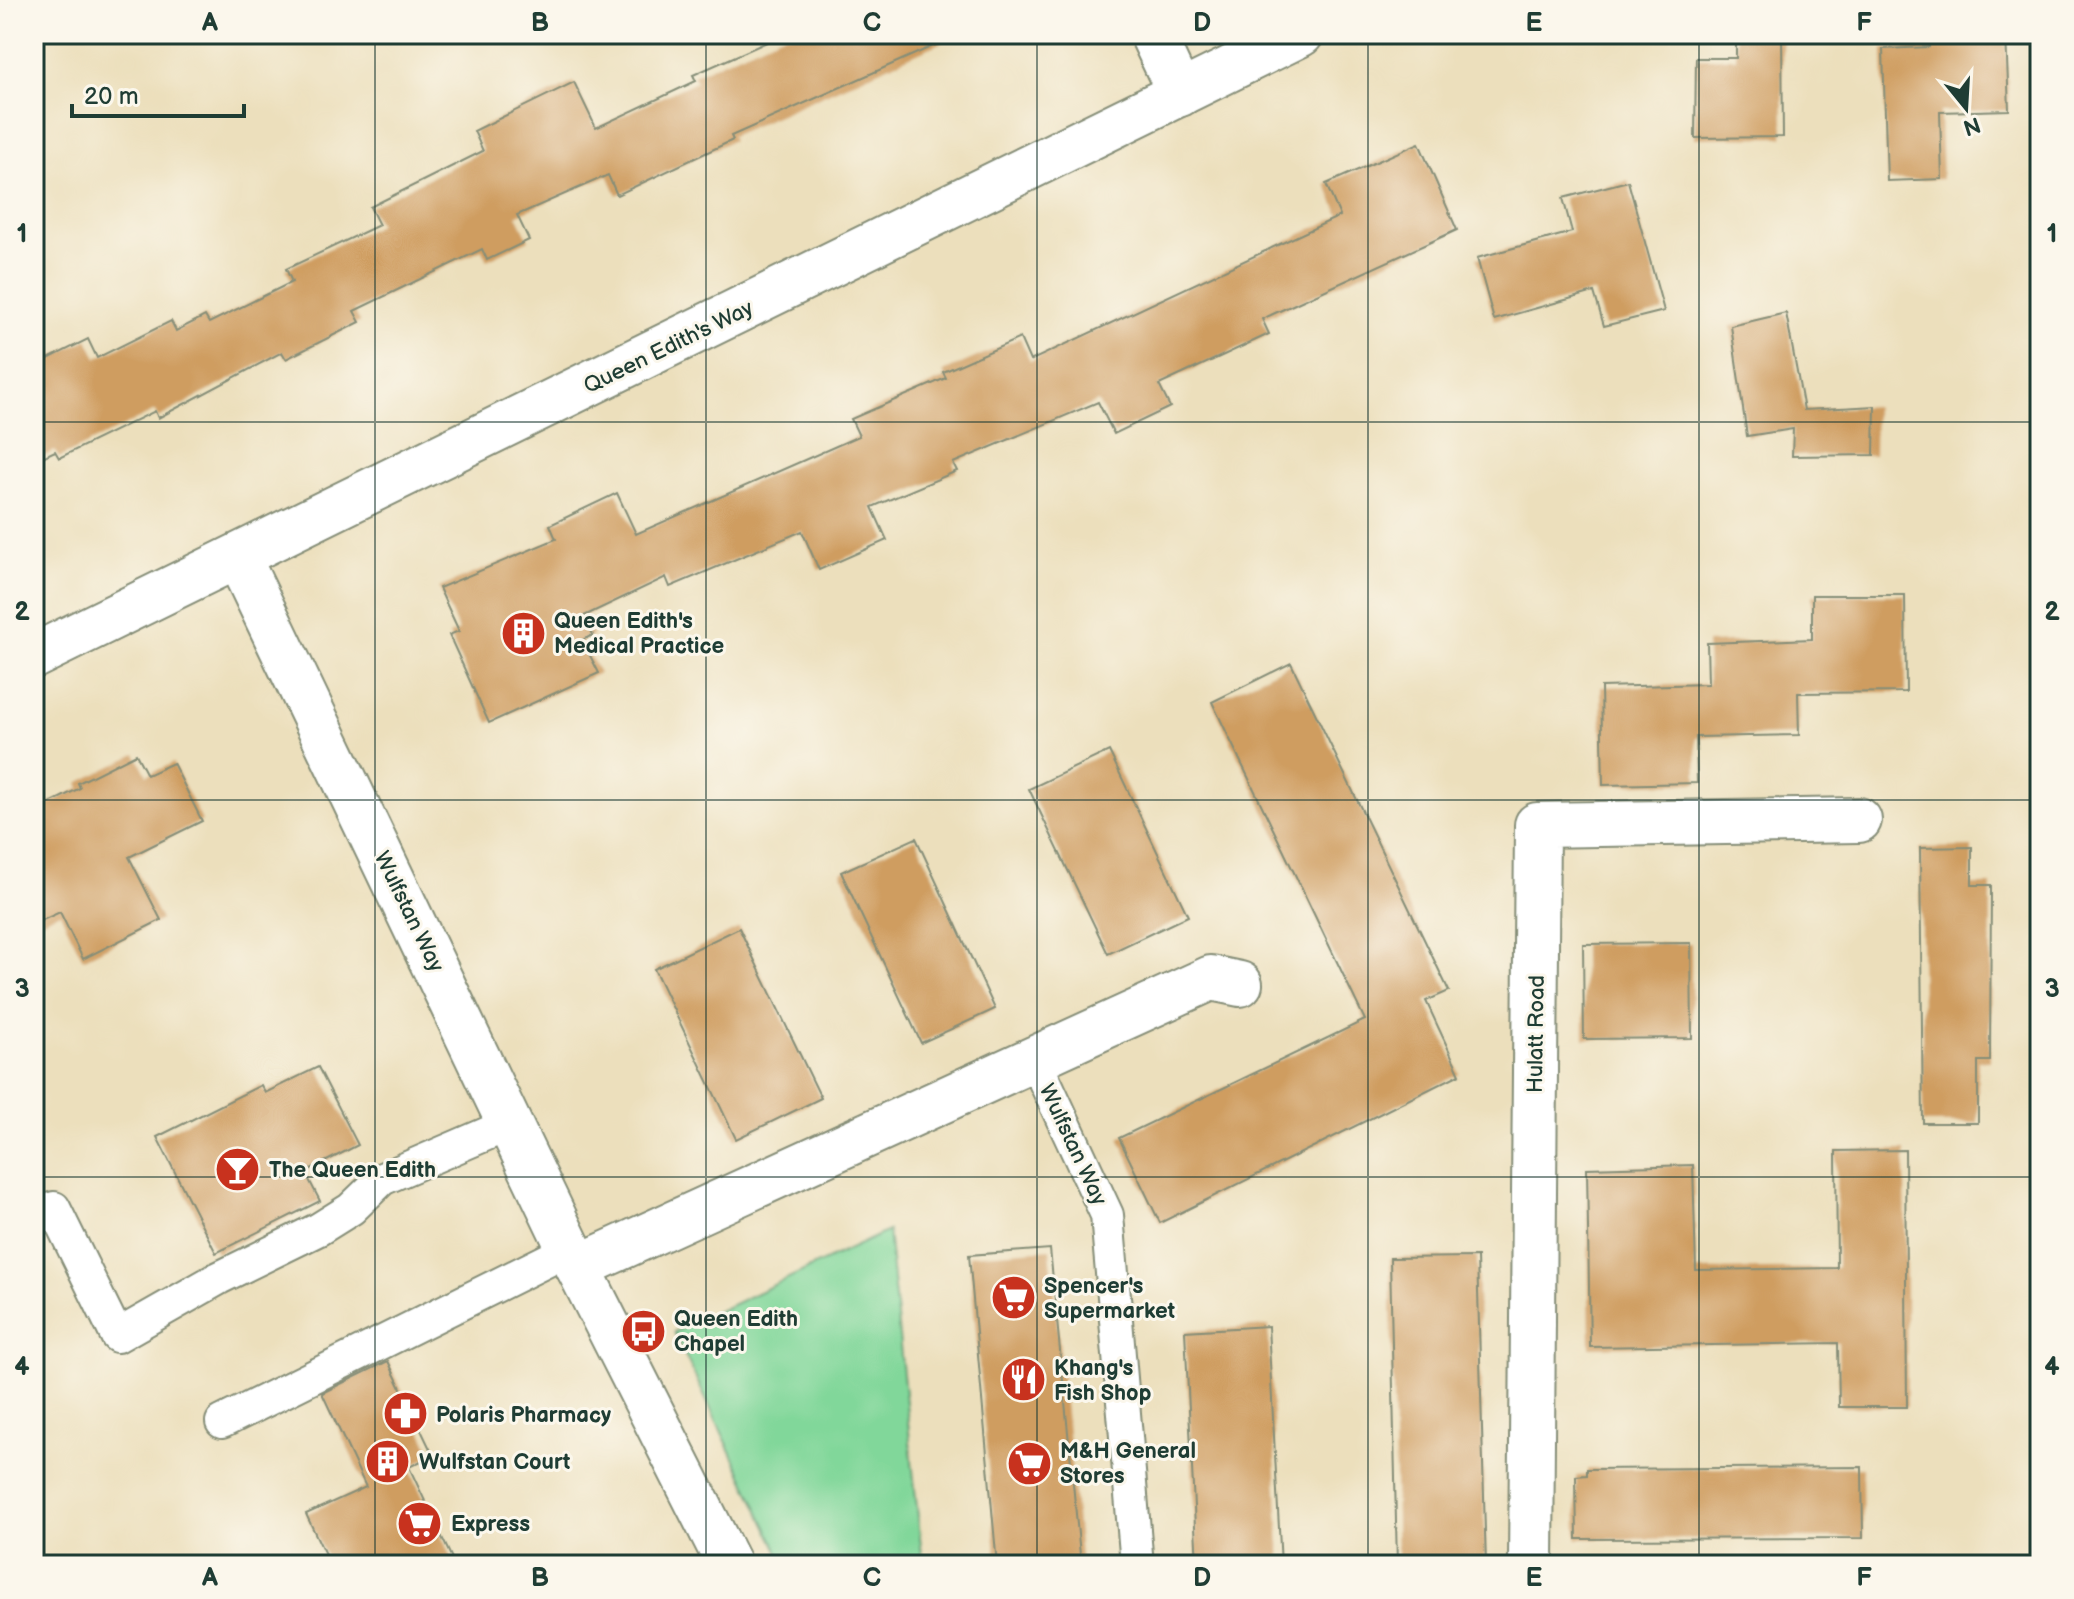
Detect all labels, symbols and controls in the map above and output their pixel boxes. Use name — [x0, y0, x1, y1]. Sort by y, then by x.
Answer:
text: A — [201, 8, 218, 39]
text: B — [531, 8, 549, 39]
text: C — [863, 8, 881, 39]
text: D — [1193, 8, 1211, 39]
text: E — [1526, 8, 1543, 39]
text: F — [1856, 8, 1872, 39]
scale bar — [72, 68, 244, 118]
north arrow — [1926, 68, 2006, 148]
text: 20 m — [84, 82, 139, 111]
text: N — [1960, 110, 1984, 141]
text: 1 — [17, 219, 27, 250]
text: 1 — [2047, 219, 2057, 250]
street label: Queen Edith's Way — [580, 295, 758, 400]
text: 2 — [14, 597, 30, 628]
text: 2 — [2044, 597, 2060, 628]
place label: Queen Edith's Medical Practice — [554, 608, 724, 660]
building icon: Queen Edith's Medical Practice — [499, 609, 547, 657]
street label: Wulfstan Way — [368, 847, 450, 976]
text: 3 — [14, 974, 30, 1005]
text: 3 — [2044, 974, 2060, 1005]
street label: Hulatt Road — [1522, 975, 1551, 1093]
street label: Wulfstan Way — [1033, 1080, 1113, 1210]
bar icon: The Queen Edith — [214, 1145, 262, 1193]
place label: The Queen Edith — [269, 1157, 436, 1184]
place label: Spencer's Supermarket — [1044, 1273, 1176, 1325]
supermarket icon: Spencer's Supermarket — [989, 1274, 1037, 1322]
place label: Queen Edith Chapel — [674, 1306, 798, 1358]
bus stop icon: Queen Edith Chapel — [619, 1307, 667, 1355]
text: 4 — [14, 1352, 30, 1383]
text: 4 — [2044, 1352, 2060, 1383]
place label: Khang's Fish Shop — [1054, 1355, 1151, 1407]
restaurant icon: Khang's Fish Shop — [999, 1356, 1047, 1404]
pharmacy icon: Polaris Pharmacy — [381, 1390, 429, 1438]
place label: Polaris Pharmacy — [436, 1402, 611, 1429]
building icon: Wulfstan Court — [364, 1437, 412, 1485]
place label: M&H General Stores — [1060, 1438, 1196, 1490]
supermarket icon: M&H General Stores — [1005, 1439, 1053, 1487]
place label: Wulfstan Court — [419, 1449, 571, 1476]
supermarket icon: Express — [396, 1499, 444, 1547]
place label: Express — [451, 1511, 530, 1538]
text: A — [201, 1563, 218, 1594]
text: B — [531, 1563, 549, 1594]
text: C — [863, 1563, 881, 1594]
text: D — [1193, 1563, 1211, 1594]
text: E — [1526, 1563, 1543, 1594]
text: F — [1856, 1563, 1872, 1594]

